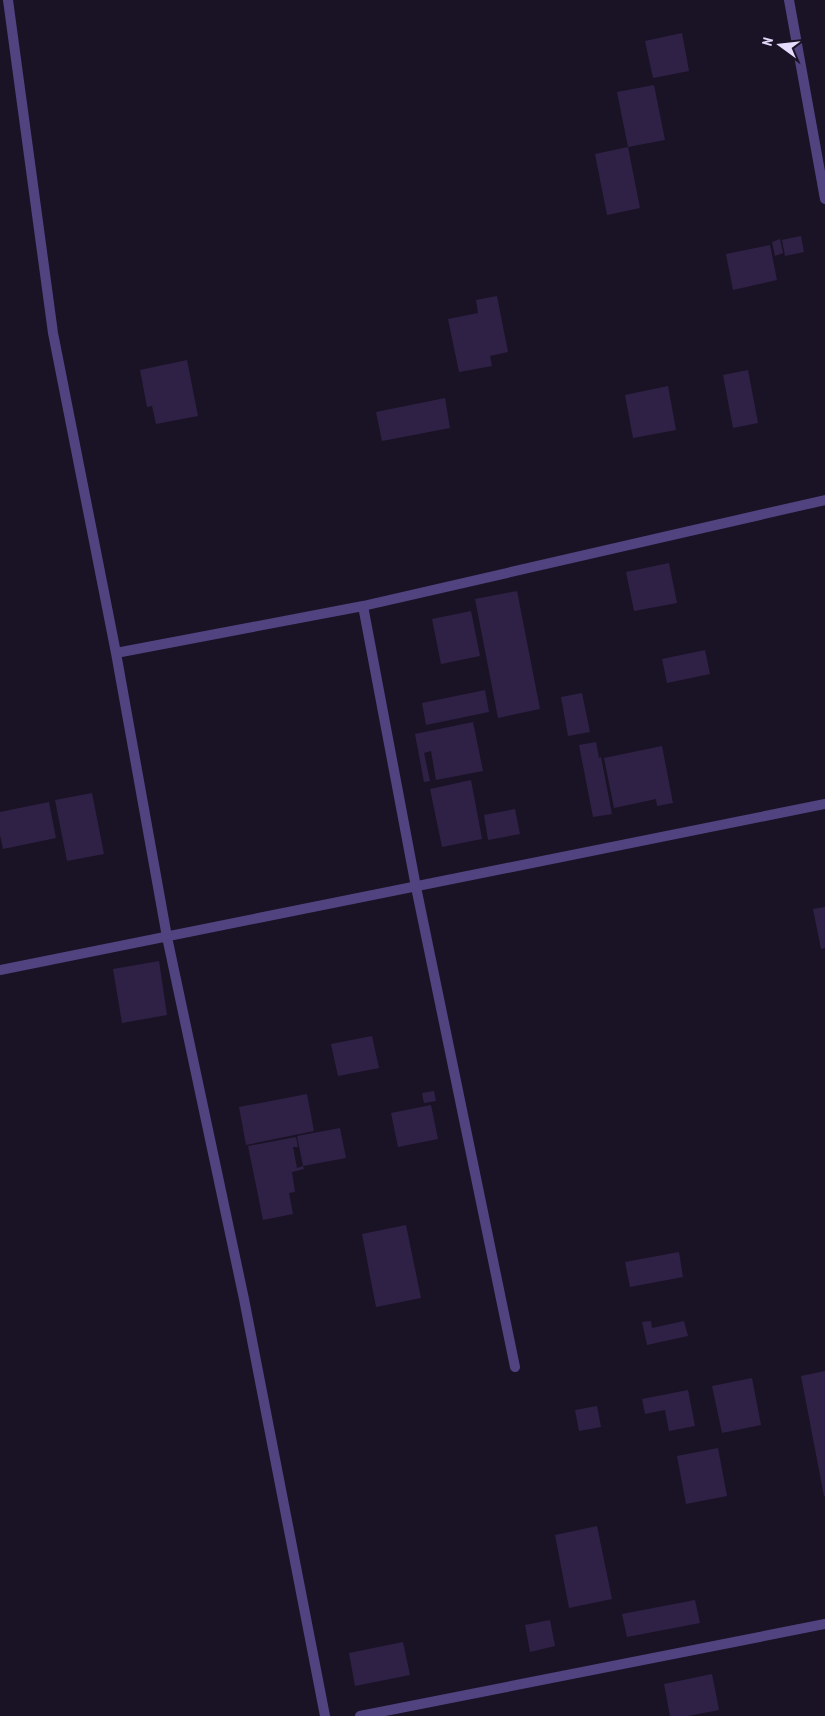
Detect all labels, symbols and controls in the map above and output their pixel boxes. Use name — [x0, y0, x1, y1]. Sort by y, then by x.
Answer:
north arrow — [755, 20, 805, 70]
text: N — [758, 36, 777, 48]

